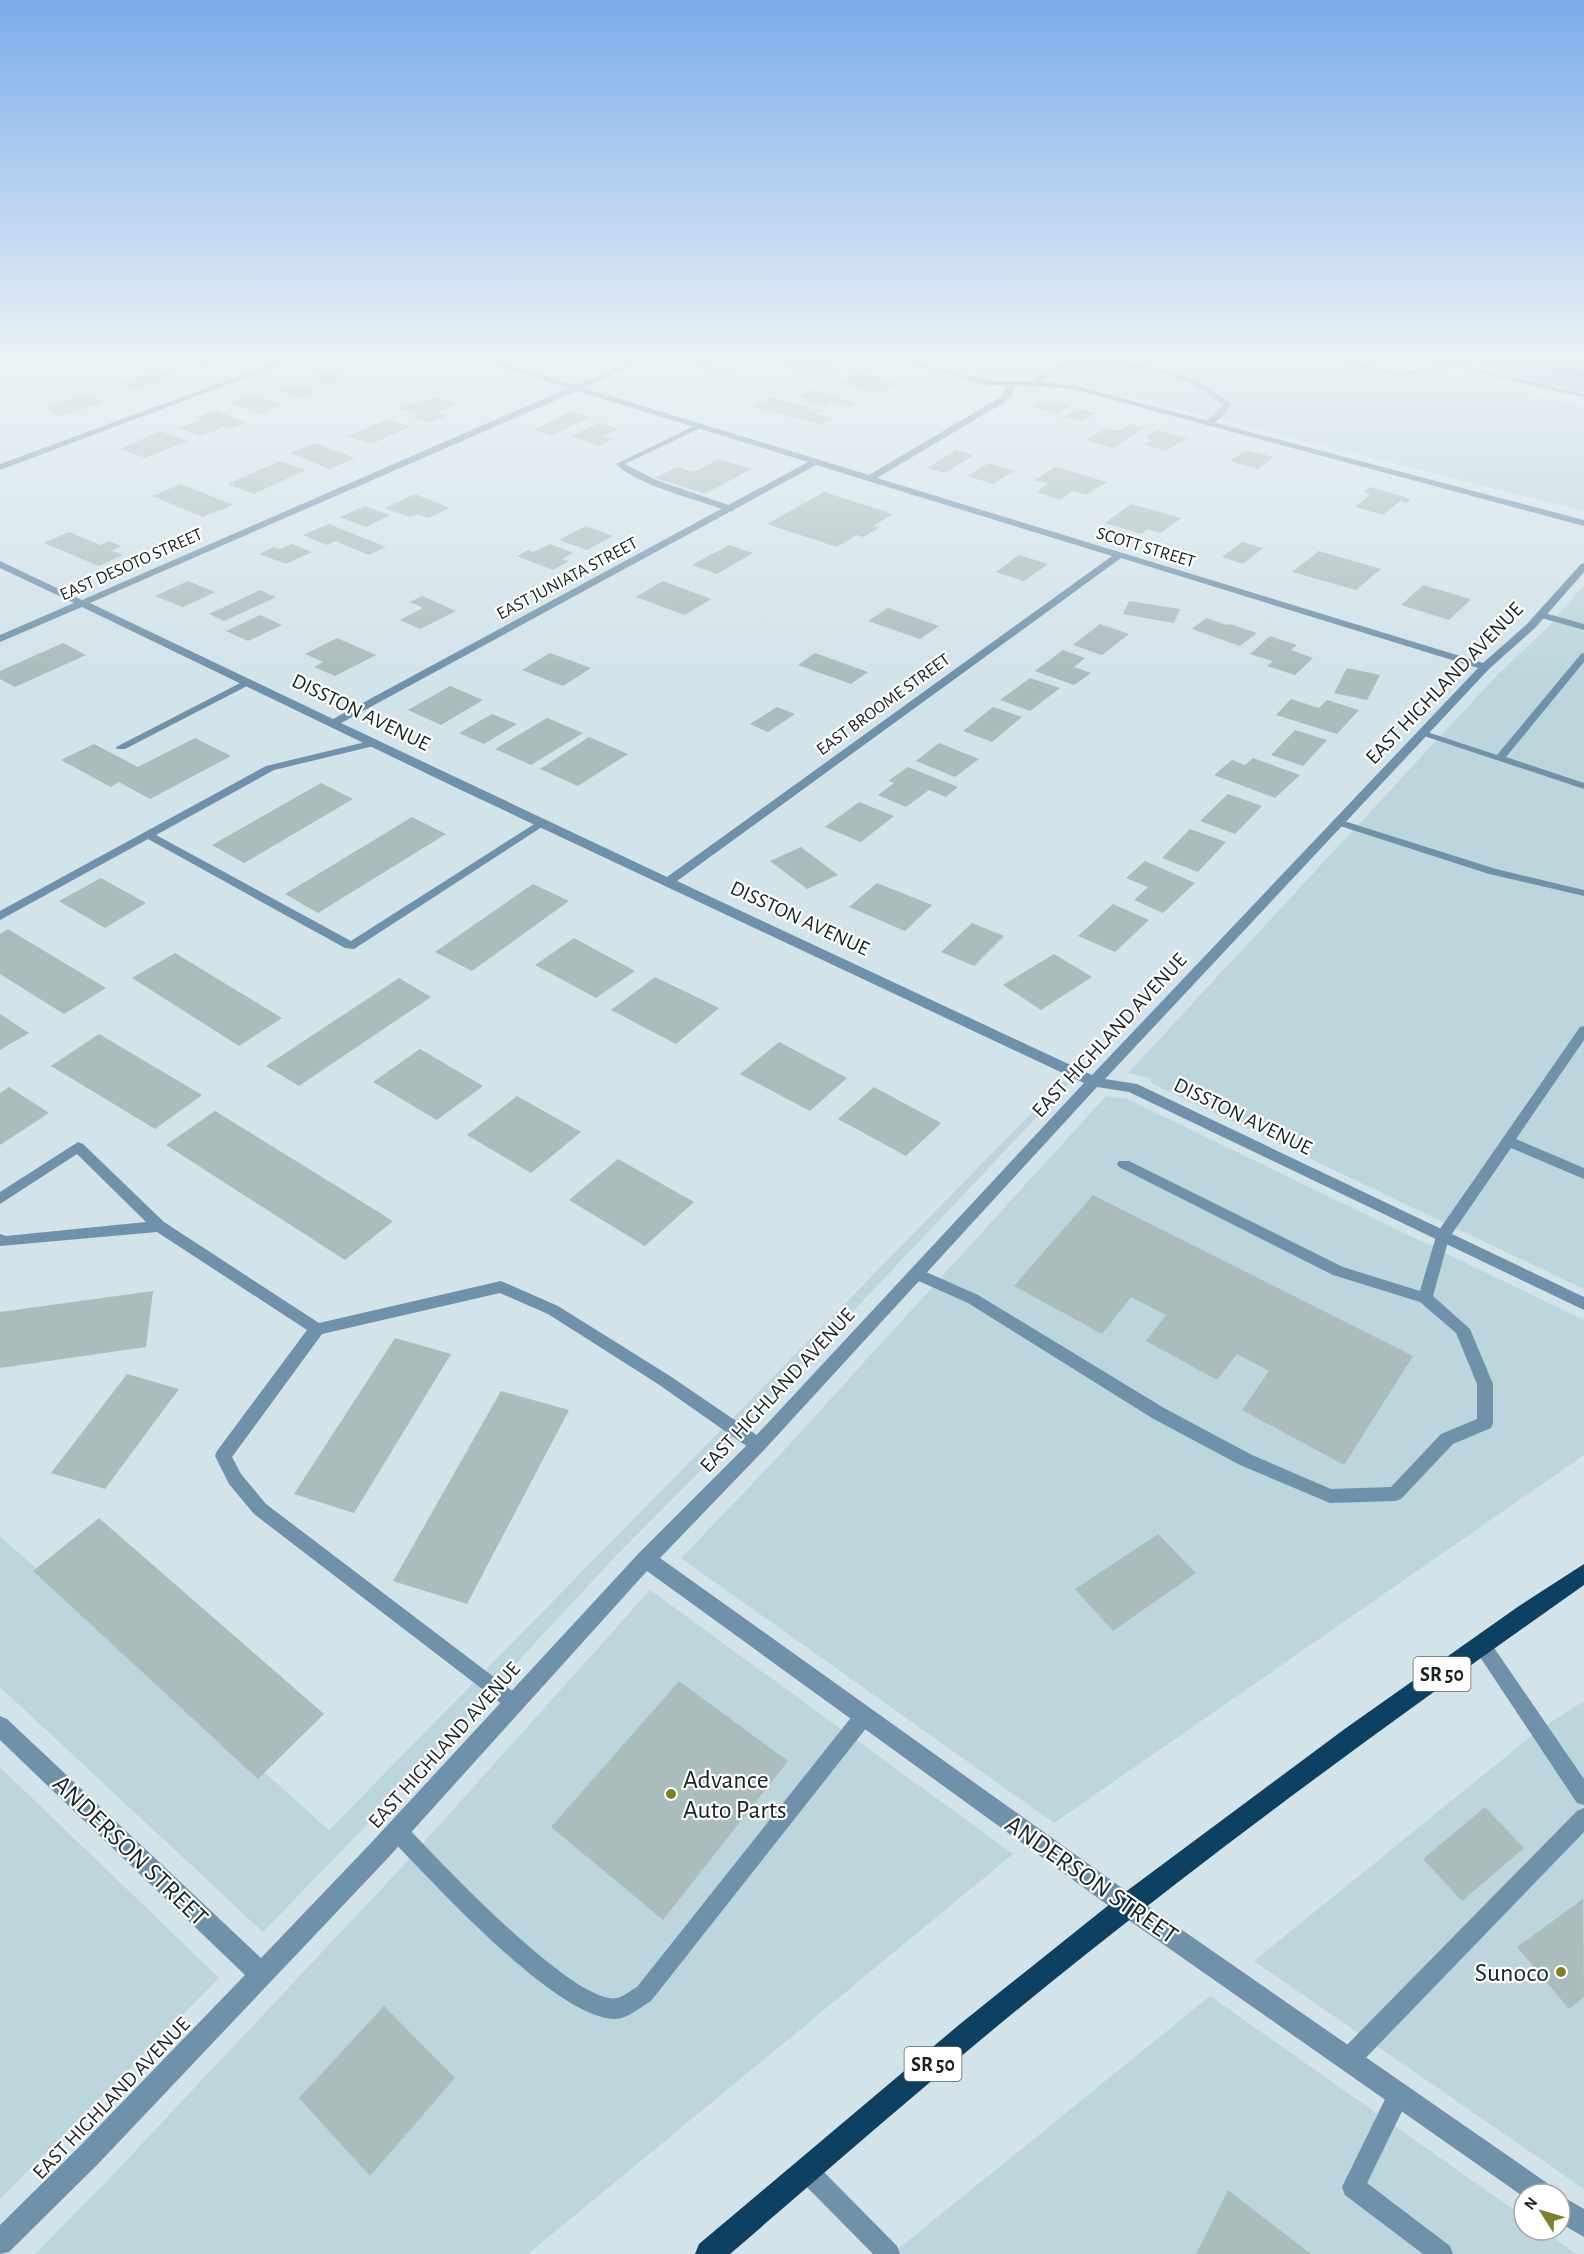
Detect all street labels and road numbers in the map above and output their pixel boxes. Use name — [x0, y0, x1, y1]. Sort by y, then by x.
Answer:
street label: SCOTT STREET — [1094, 524, 1197, 572]
street label: EAST DESOTO STREET — [57, 525, 206, 605]
street label: EAST JUNIATA STREET — [494, 534, 641, 624]
street label: EAST HIGHLAND AVENUE — [1362, 598, 1527, 768]
street label: EAST BROOME STREET — [813, 650, 954, 759]
street label: DISSTON AVENUE — [289, 670, 433, 755]
street label: DISSTON AVENUE — [727, 877, 872, 960]
street label: EAST HIGHLAND AVENUE — [1028, 949, 1191, 1121]
street label: DISSTON AVENUE — [1171, 1074, 1315, 1159]
street label: EAST HIGHLAND AVENUE — [696, 1304, 859, 1476]
road number: SR 50 — [1414, 1657, 1470, 1691]
street label: EAST HIGHLAND AVENUE — [364, 1658, 524, 1833]
street label: ANDERSON STREET — [48, 1770, 213, 1931]
street label: ANDERSON STREET — [1000, 1811, 1183, 1949]
street label: EAST HIGHLAND AVENUE — [29, 2013, 194, 2183]
road number: SR 50 — [904, 2047, 962, 2081]

